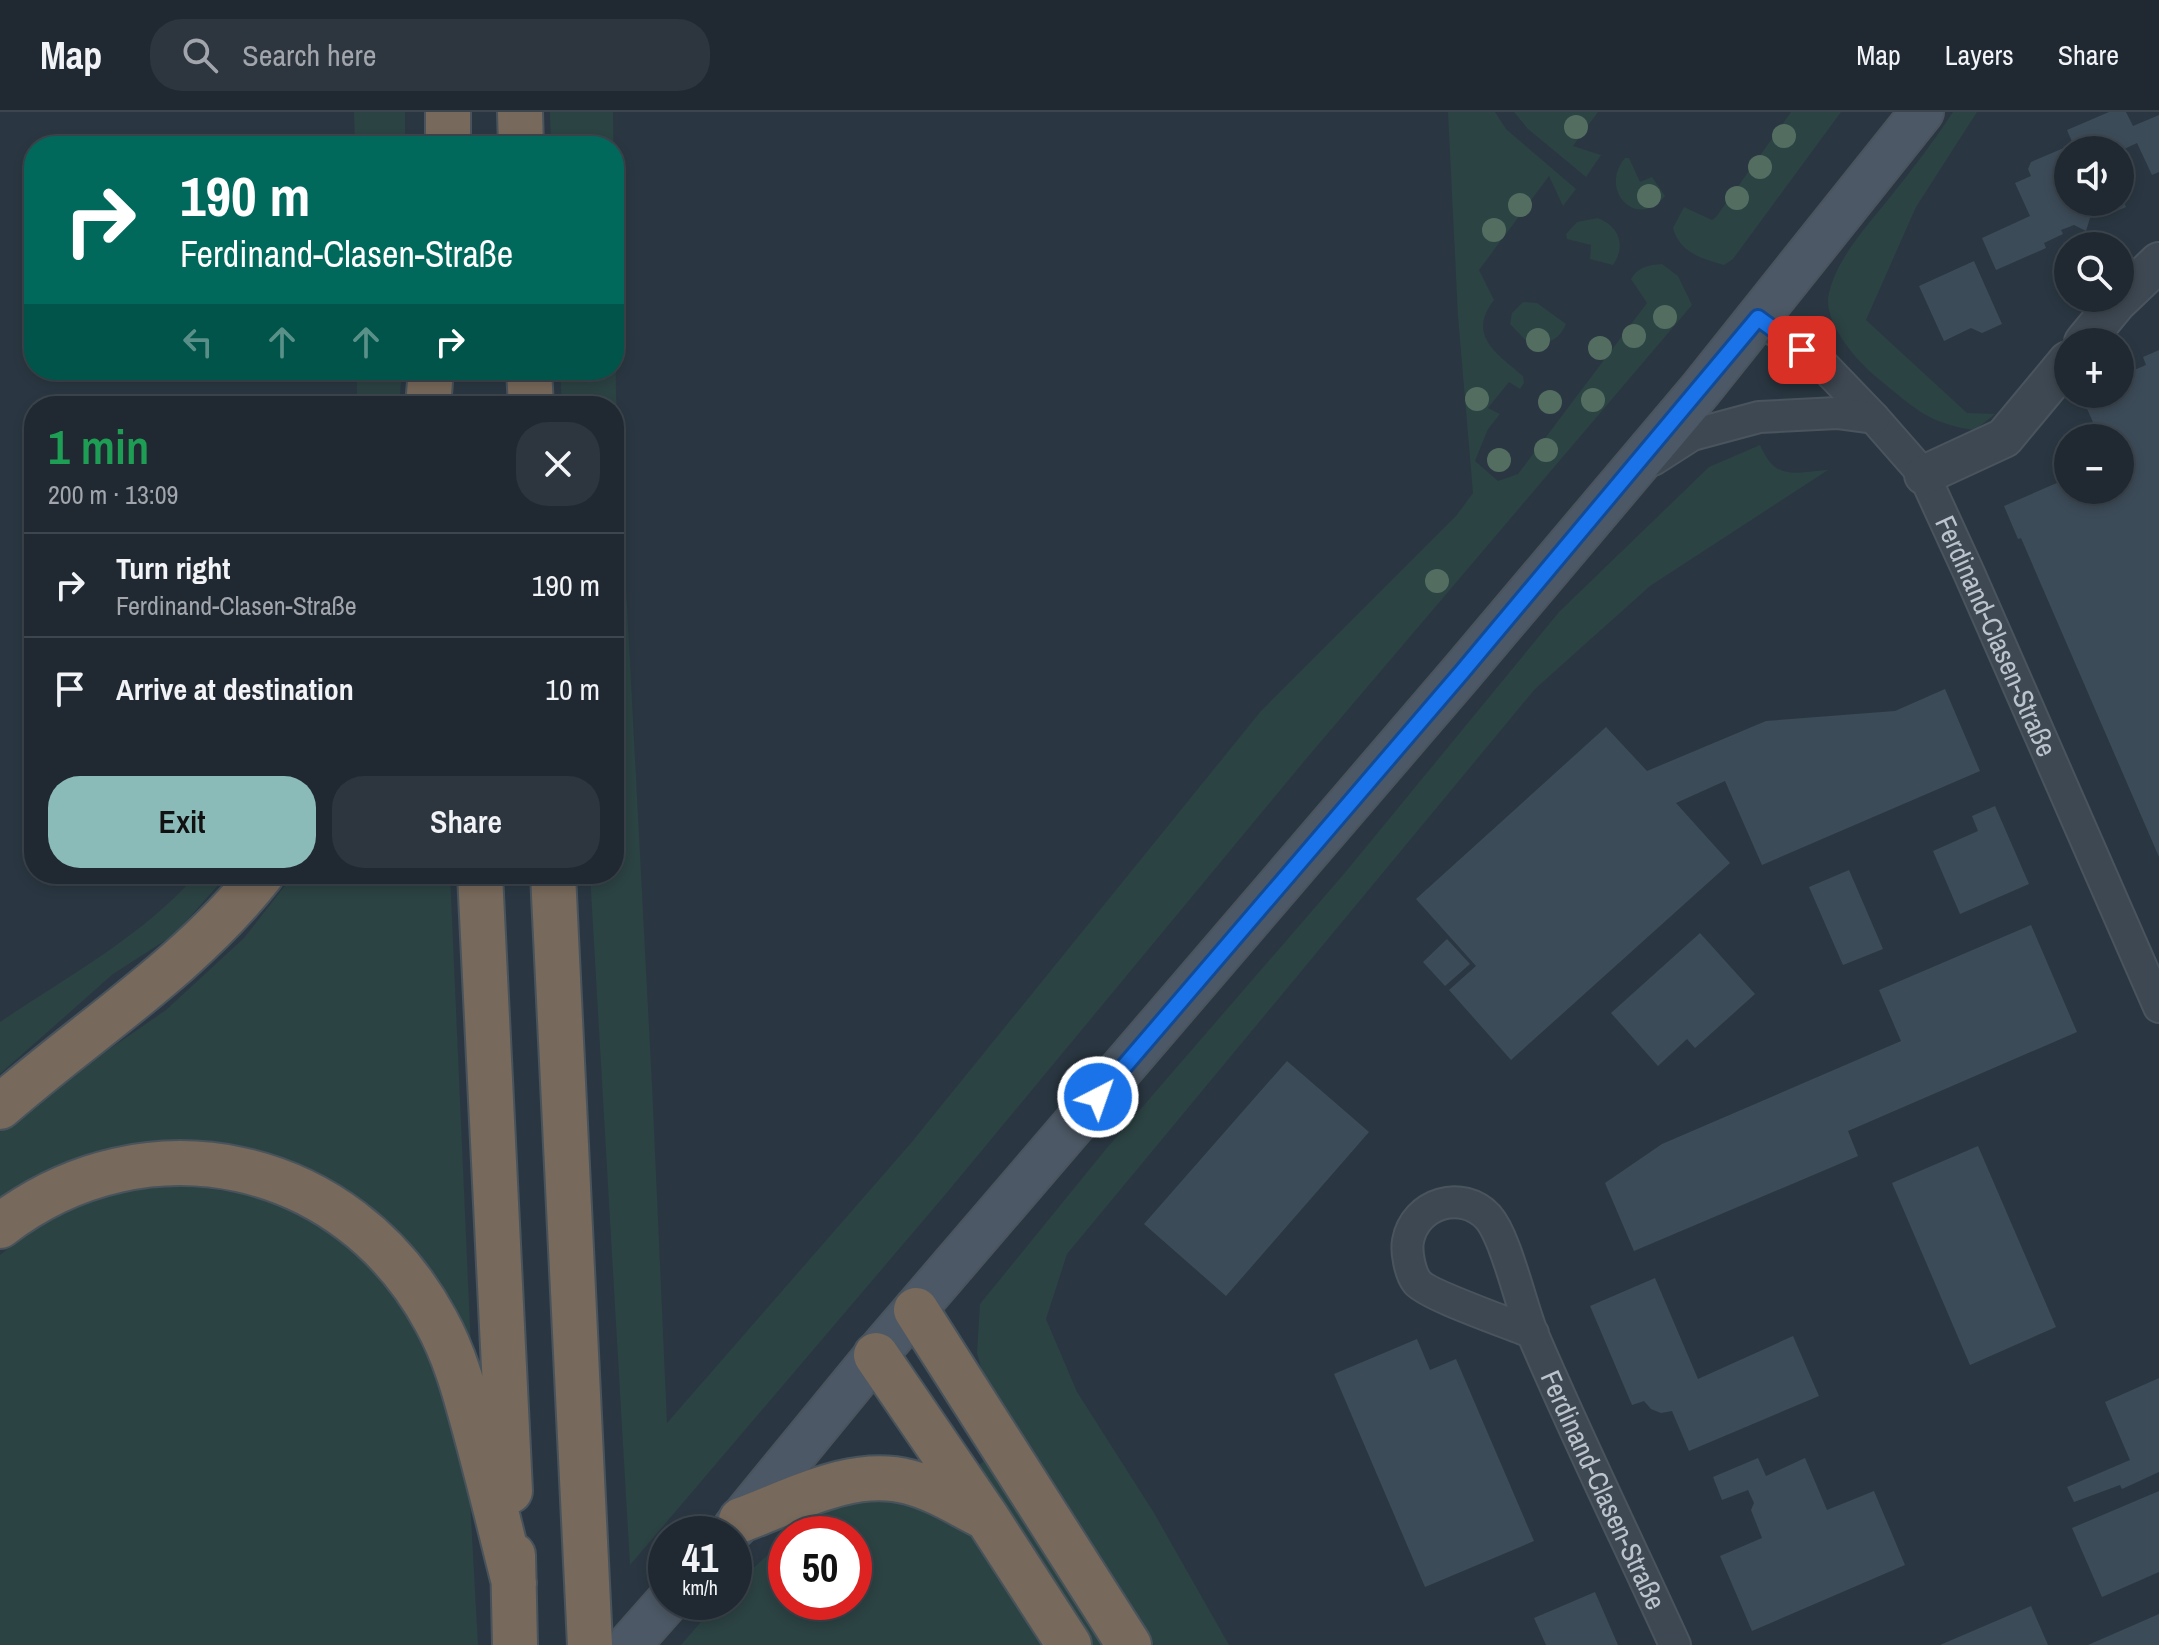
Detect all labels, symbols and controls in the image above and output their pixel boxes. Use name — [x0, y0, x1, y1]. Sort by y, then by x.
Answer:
search box — [150, 19, 710, 91]
text: Map — [40, 30, 102, 81]
icon: search — [178, 33, 222, 77]
text: Search here — [242, 35, 376, 75]
text: Map — [1856, 36, 1901, 74]
text: Layers — [1945, 36, 2014, 74]
text: Share — [2058, 36, 2119, 74]
map controls — [2054, 136, 2134, 504]
button: sound — [2054, 136, 2134, 216]
text: 190 m — [180, 158, 310, 233]
icon: right — [48, 168, 152, 272]
text: Ferdinand-Clasen-Straße — [180, 230, 513, 278]
button: search — [2054, 232, 2134, 312]
pin — [1768, 316, 1836, 384]
icon: left — [176, 320, 220, 364]
icon: ahead — [260, 320, 304, 364]
icon: ahead — [344, 320, 388, 364]
icon: right — [428, 320, 472, 364]
icon: arrive — [1780, 328, 1824, 372]
button: + — [2054, 328, 2134, 408]
text: 1 min — [48, 414, 149, 479]
button: close — [516, 422, 600, 506]
button: − — [2054, 424, 2134, 504]
text: 200 m · 13:09 — [48, 477, 178, 512]
street label: Ferdinand-Clasen-Straße — [1926, 510, 2066, 762]
text: Turn right — [116, 548, 230, 588]
icon: right — [48, 563, 92, 607]
text: 190 m — [532, 565, 600, 605]
text: Ferdinand-Clasen-Straße — [116, 588, 357, 623]
icon: arrive — [48, 667, 92, 711]
text: Arrive at destination — [116, 669, 354, 709]
text: 10 m — [545, 669, 600, 709]
button: Exit — [48, 776, 316, 868]
button: Share — [332, 776, 600, 868]
position arrow — [1056, 1055, 1140, 1139]
street label: Ferdinand-Clasen-Straße — [1532, 1364, 1675, 1616]
speed limit sign: 50 — [768, 1516, 872, 1620]
text: 41 — [682, 1531, 718, 1584]
text: km/h — [682, 1574, 718, 1601]

